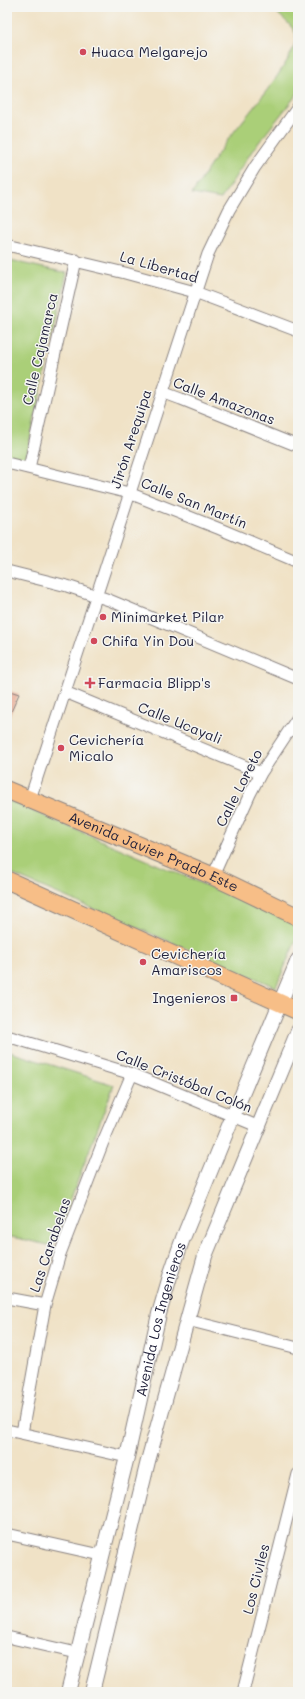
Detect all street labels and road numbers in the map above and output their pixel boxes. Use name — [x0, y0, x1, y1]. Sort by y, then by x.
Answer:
street label: La Libertad — [118, 246, 201, 287]
street label: Calle Cajamarca — [17, 291, 62, 407]
street label: Calle Amazonas — [170, 372, 278, 429]
street label: Jirón Arequipa — [106, 387, 156, 491]
street label: Calle San Martín — [138, 473, 250, 533]
street label: Calle Ucayali — [135, 697, 225, 748]
street label: Calle Loreto — [211, 746, 266, 830]
street label: Avenida Javier Prado Este — [66, 807, 242, 896]
street label: Calle Cristóbal Colón — [113, 1045, 255, 1117]
street label: Las Carabelas — [25, 1195, 75, 1294]
street label: Avenida Los Ingenieros — [131, 1239, 190, 1398]
street label: Los Civiles — [238, 1542, 273, 1616]

